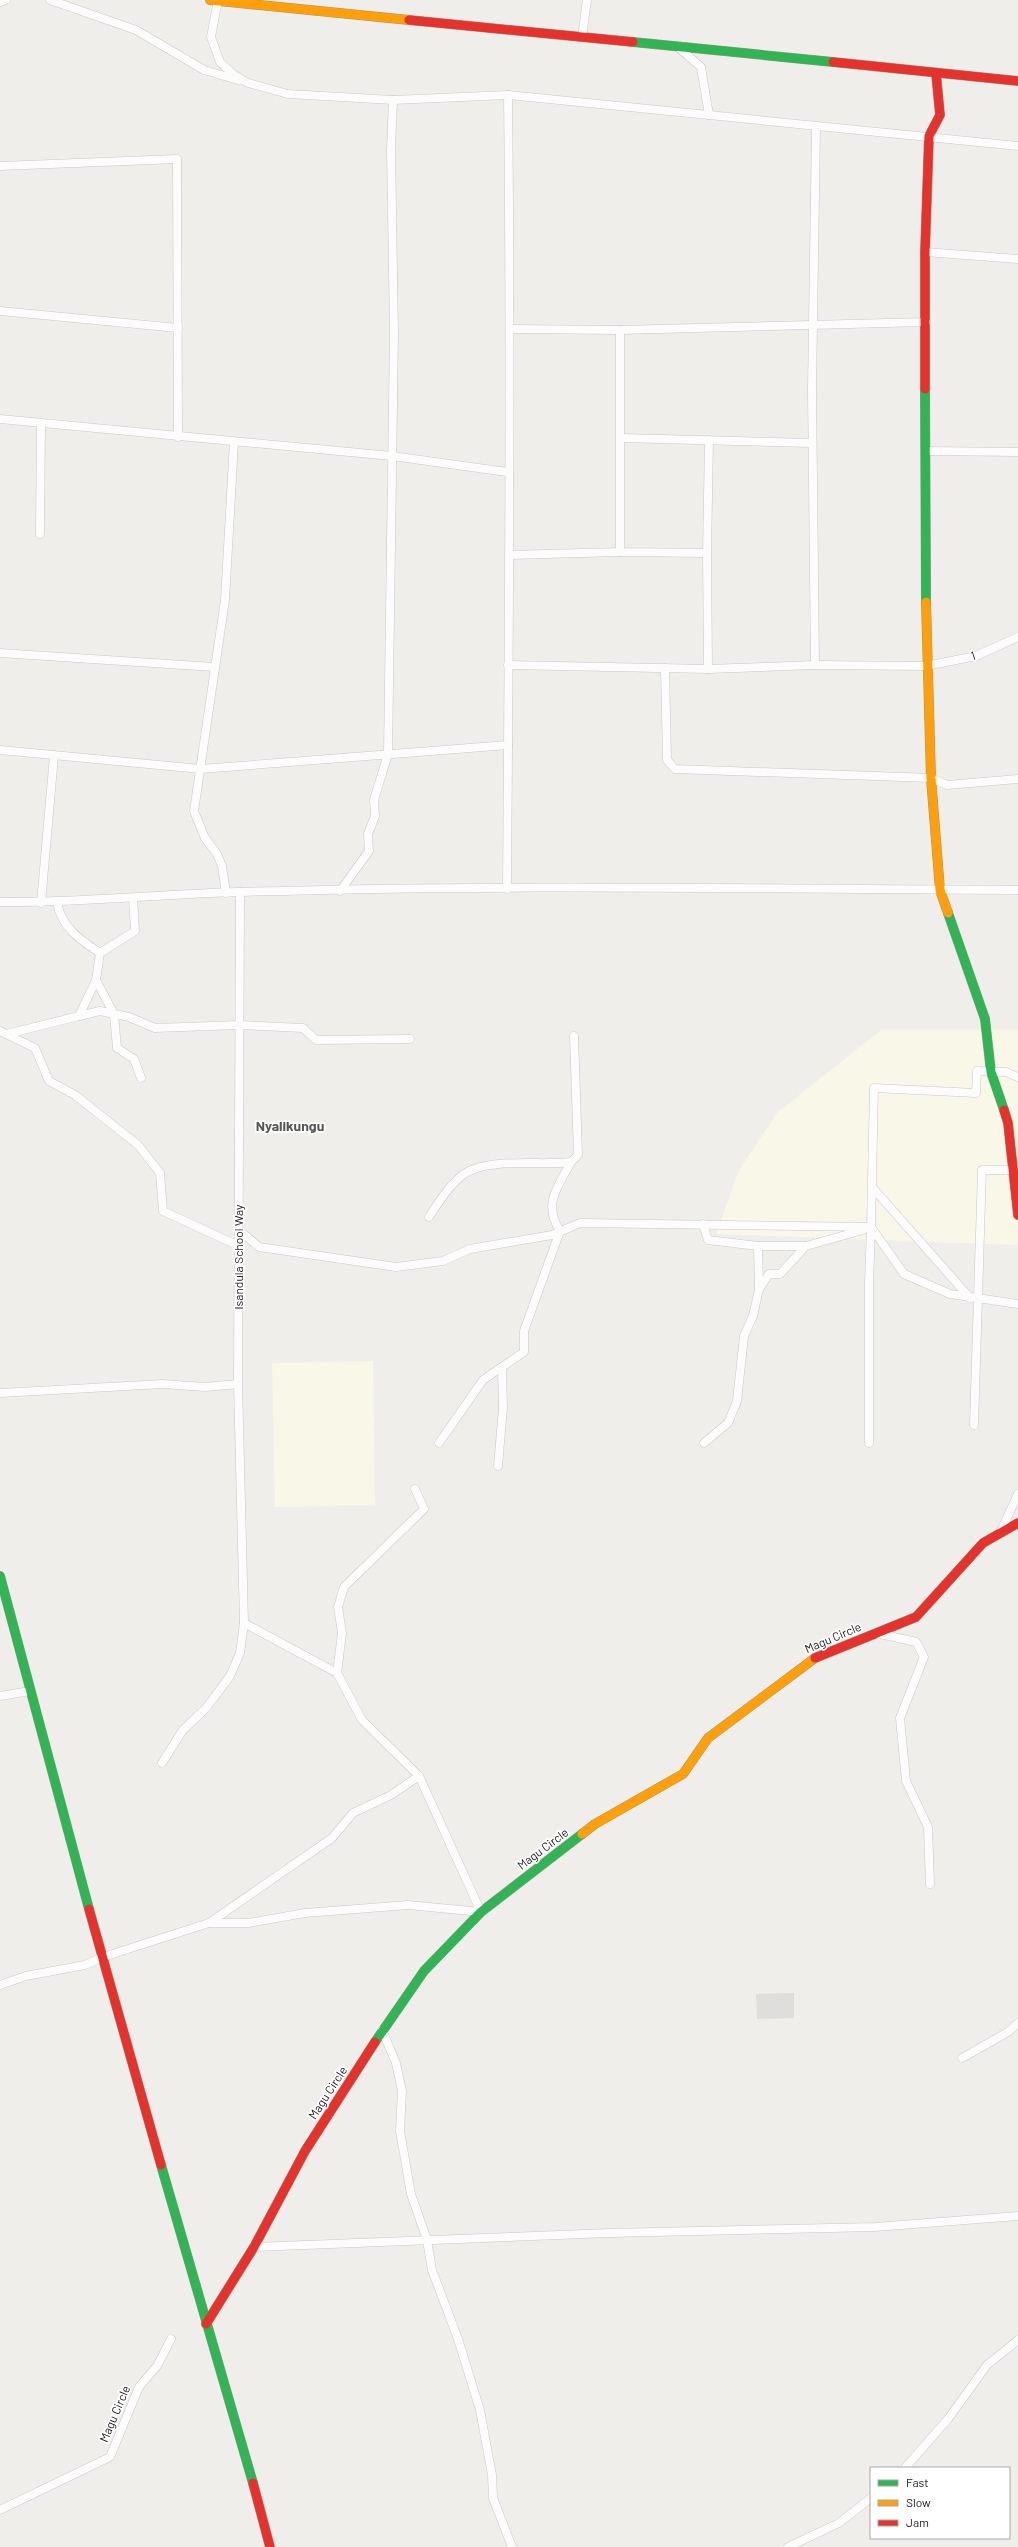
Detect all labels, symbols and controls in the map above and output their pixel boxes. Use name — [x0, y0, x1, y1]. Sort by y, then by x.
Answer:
street label: 1 — [969, 648, 977, 662]
district label: Nyalikungu — [256, 1117, 324, 1134]
street label: Isandula School Way — [231, 1204, 245, 1310]
street label: Magu Circle — [802, 1619, 863, 1655]
street label: Magu Circle — [514, 1825, 571, 1872]
street label: Magu Circle — [305, 2063, 349, 2121]
street label: Magu Circle — [96, 2383, 132, 2444]
legend — [870, 2467, 1010, 2539]
text: Fast — [906, 2475, 929, 2489]
text: Slow — [906, 2495, 931, 2509]
text: Jam — [906, 2515, 929, 2529]

